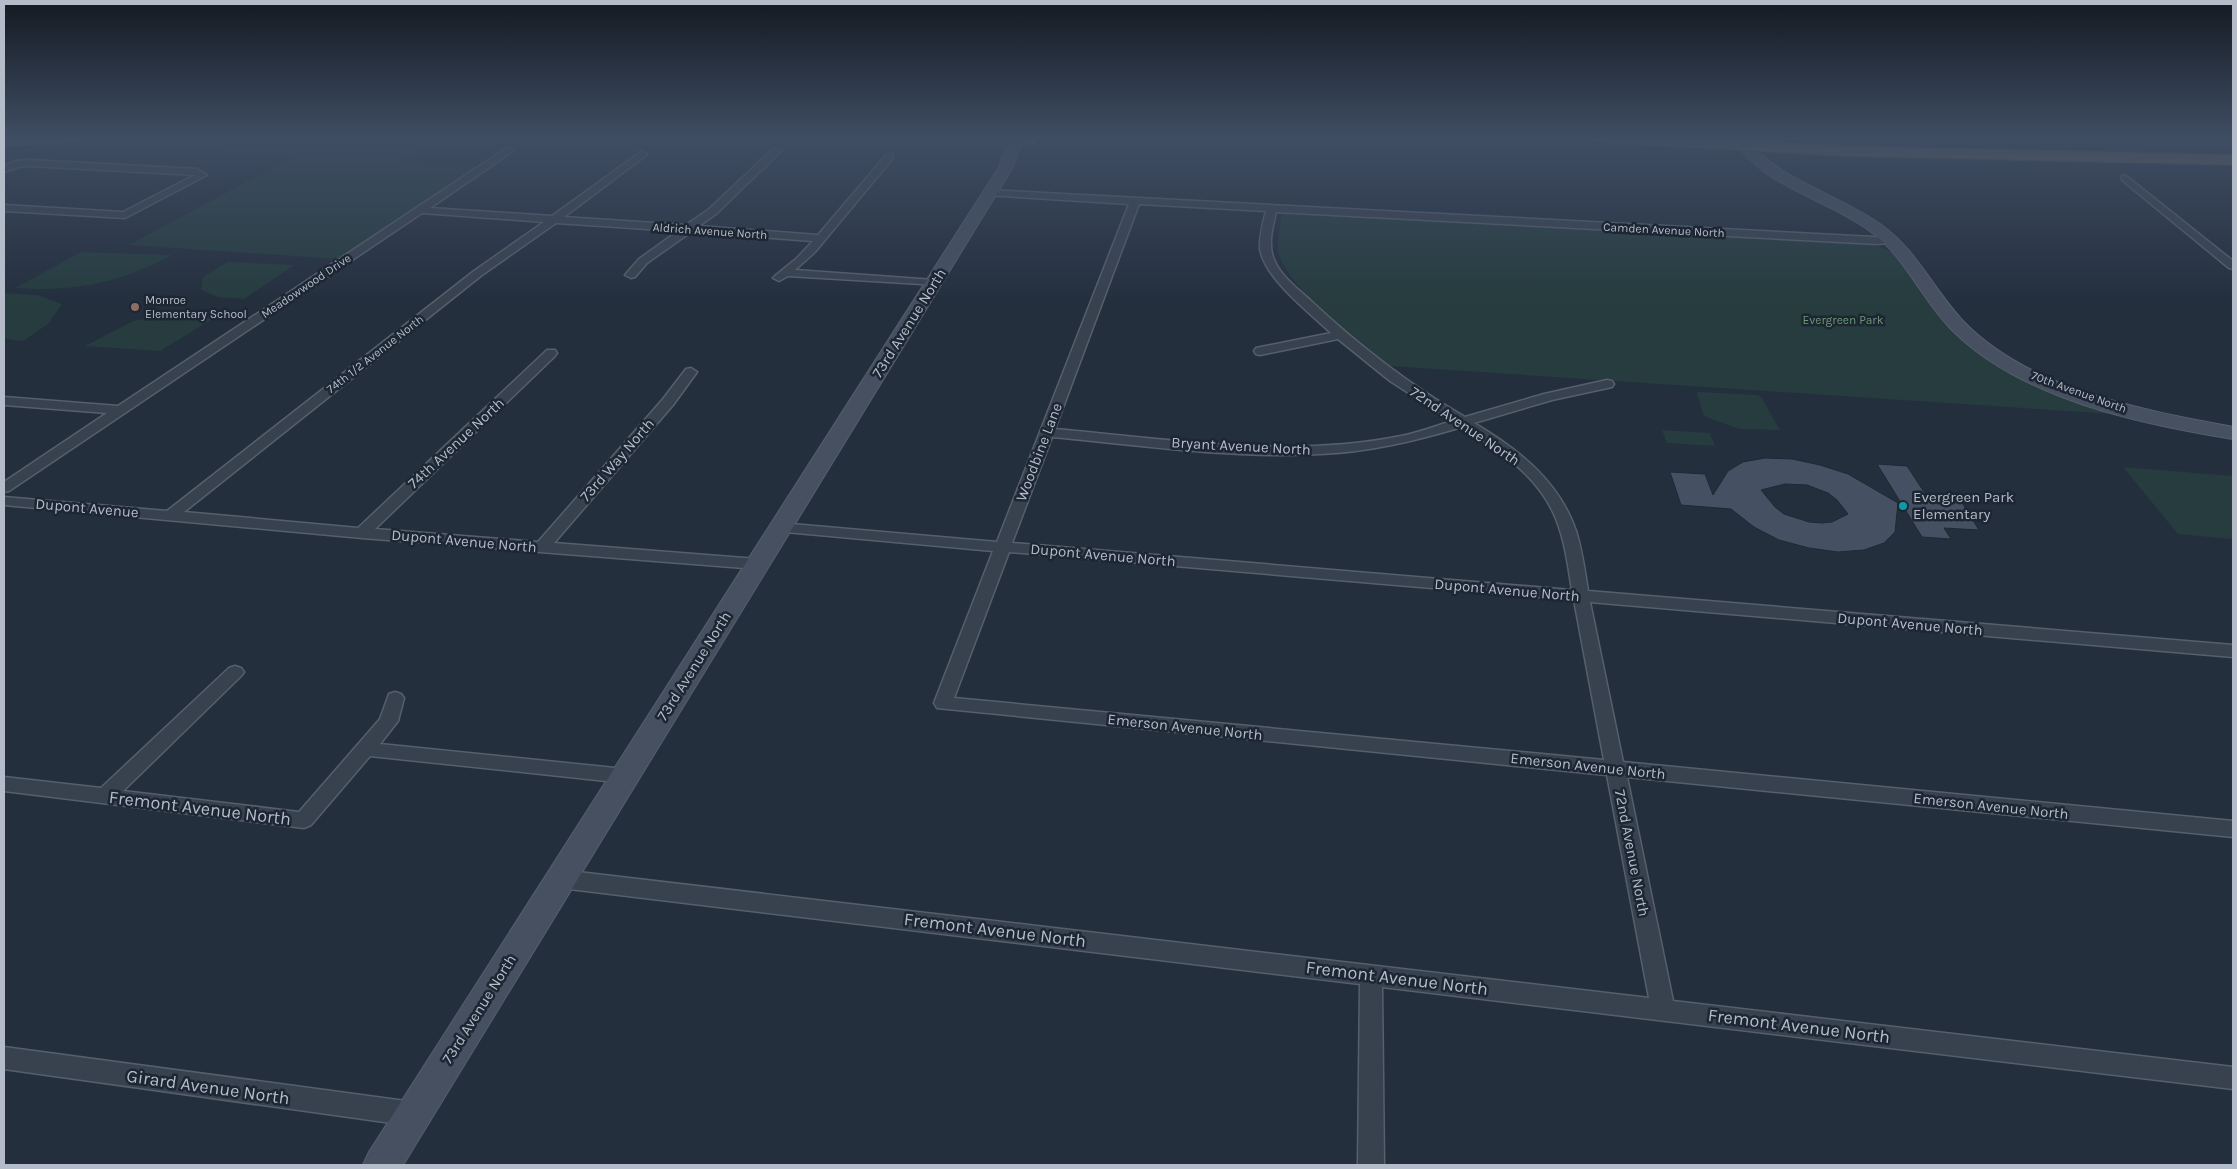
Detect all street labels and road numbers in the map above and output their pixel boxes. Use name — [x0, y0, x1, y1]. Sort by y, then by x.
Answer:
street label: Aldrich Avenue North — [652, 220, 768, 242]
street label: Camden Avenue North — [1603, 220, 1725, 240]
street label: Meadowwood Drive — [259, 251, 353, 321]
street label: 73rd Avenue North — [868, 265, 950, 381]
street label: 74th 1/2 Avenue North — [324, 312, 426, 396]
street label: 70th Avenue North — [2029, 368, 2129, 416]
street label: 72nd Avenue North — [1407, 383, 1523, 469]
street label: 74th Avenue North — [404, 394, 508, 492]
street label: Woodbine Lane — [1012, 400, 1066, 504]
street label: 73rd Way North — [576, 415, 658, 505]
street label: Bryant Avenue North — [1171, 433, 1311, 459]
street label: Dupont Avenue — [35, 495, 139, 521]
street label: Dupont Avenue North — [391, 526, 537, 556]
street label: Dupont Avenue North — [1030, 540, 1176, 570]
street label: Dupont Avenue North — [1434, 575, 1580, 605]
street label: 73rd Avenue North — [653, 608, 735, 724]
street label: Dupont Avenue North — [1837, 609, 1983, 639]
street label: Emerson Avenue North — [1107, 710, 1263, 744]
street label: Emerson Avenue North — [1510, 749, 1666, 783]
street label: Fremont Avenue North — [108, 786, 292, 830]
street label: 72nd Avenue North — [1611, 788, 1653, 918]
street label: Emerson Avenue North — [1913, 789, 2069, 823]
street label: Fremont Avenue North — [903, 908, 1087, 952]
street label: 73rd Avenue North — [438, 951, 520, 1067]
street label: Fremont Avenue North — [1305, 956, 1489, 1000]
street label: Fremont Avenue North — [1707, 1004, 1891, 1048]
street label: Girard Avenue North — [125, 1065, 291, 1109]

